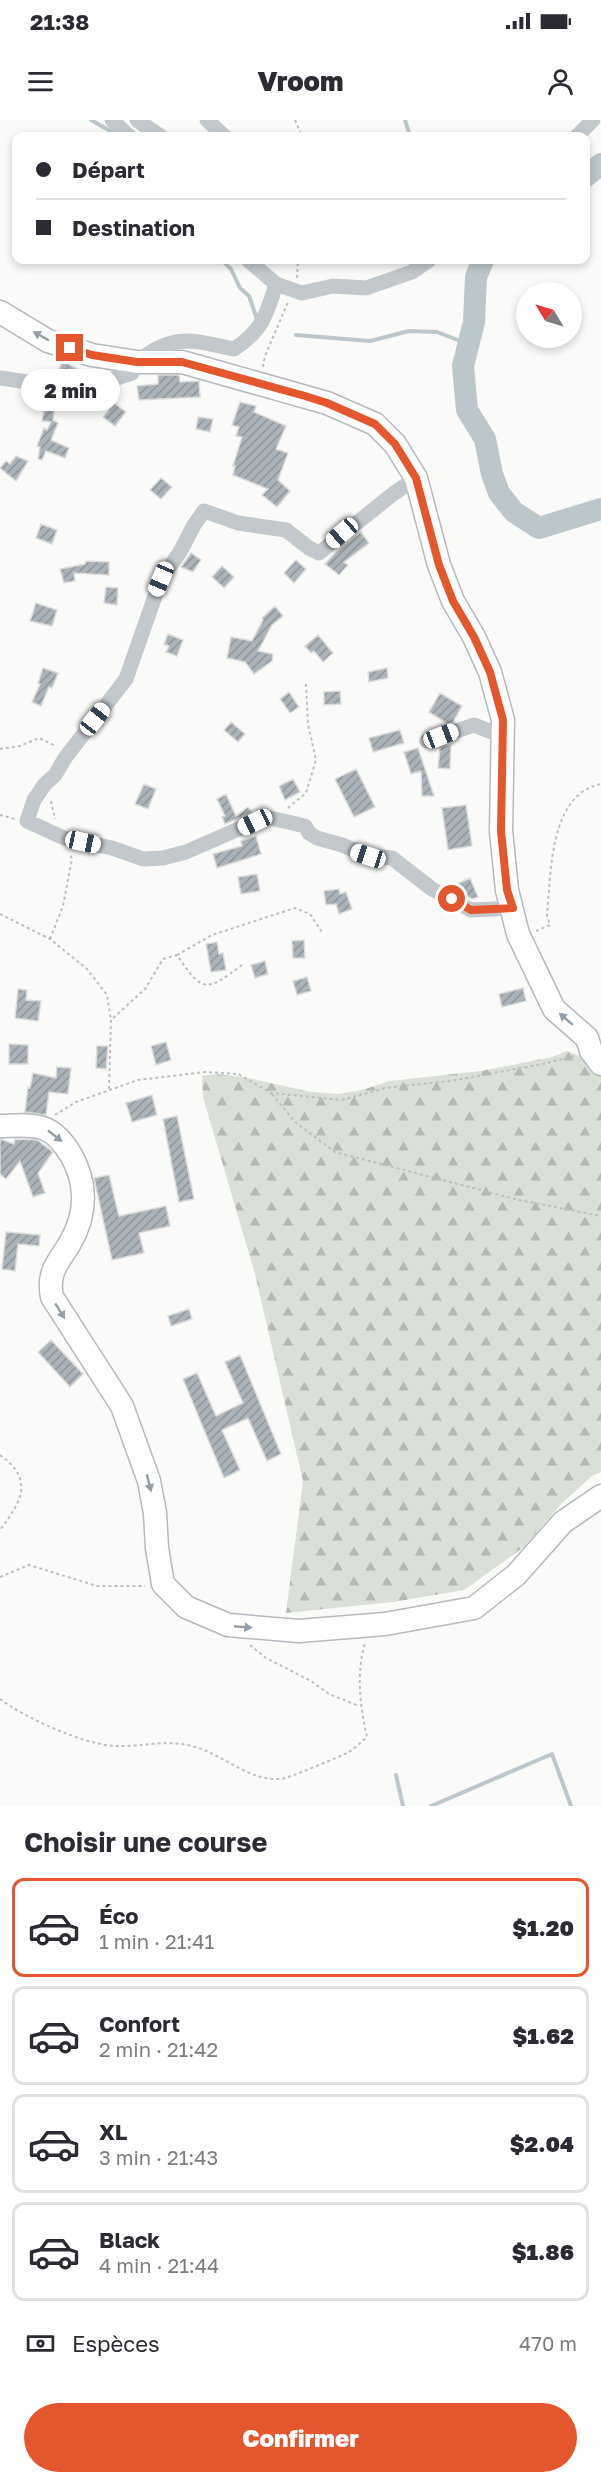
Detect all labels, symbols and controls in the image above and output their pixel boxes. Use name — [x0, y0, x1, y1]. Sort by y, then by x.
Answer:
text: 21:38 — [30, 8, 89, 35]
icon: menu — [24, 65, 57, 98]
text: Vroom — [258, 65, 343, 97]
icon: person — [544, 65, 577, 98]
text: Départ — [72, 156, 145, 183]
text: Destination — [72, 214, 195, 241]
north arrow — [516, 282, 582, 348]
map controls — [516, 282, 582, 348]
one-way arrow — [33, 331, 49, 342]
route end — [56, 334, 83, 361]
callout: 2 min — [20, 369, 119, 411]
text: 2 min — [44, 378, 97, 402]
car — [323, 514, 361, 552]
car — [146, 559, 176, 599]
car — [77, 699, 113, 739]
car — [421, 721, 461, 751]
car — [235, 806, 275, 838]
car — [64, 829, 102, 855]
car — [348, 842, 388, 870]
route start — [438, 885, 465, 912]
one-way arrow — [559, 1013, 574, 1026]
one-way arrow — [47, 1130, 62, 1142]
one-way arrow — [55, 1303, 66, 1320]
one-way arrow — [144, 1474, 154, 1493]
one-way arrow — [233, 1622, 252, 1631]
text: Choisir une course — [24, 1826, 267, 1858]
icon: car — [27, 1901, 81, 1955]
text: Éco — [99, 1902, 138, 1929]
text: $1.20 — [512, 1914, 574, 1941]
text: 1 min · 21:41 — [99, 1929, 214, 1953]
icon: car — [27, 2009, 81, 2063]
text: Confort — [99, 2010, 180, 2037]
text: $1.62 — [512, 2022, 574, 2049]
text: 2 min · 21:42 — [99, 2037, 218, 2061]
icon: car — [27, 2117, 81, 2171]
text: XL — [99, 2118, 127, 2145]
text: $2.04 — [510, 2130, 574, 2157]
text: 3 min · 21:43 — [99, 2145, 218, 2169]
icon: car — [27, 2225, 81, 2279]
text: Black — [99, 2226, 160, 2253]
text: $1.86 — [512, 2238, 574, 2265]
text: 4 min · 21:44 — [99, 2253, 219, 2277]
icon: cash — [24, 2327, 57, 2360]
text: Espèces — [72, 2330, 160, 2357]
text: 470 m — [519, 2331, 577, 2355]
button: Confirmer — [24, 2403, 577, 2472]

